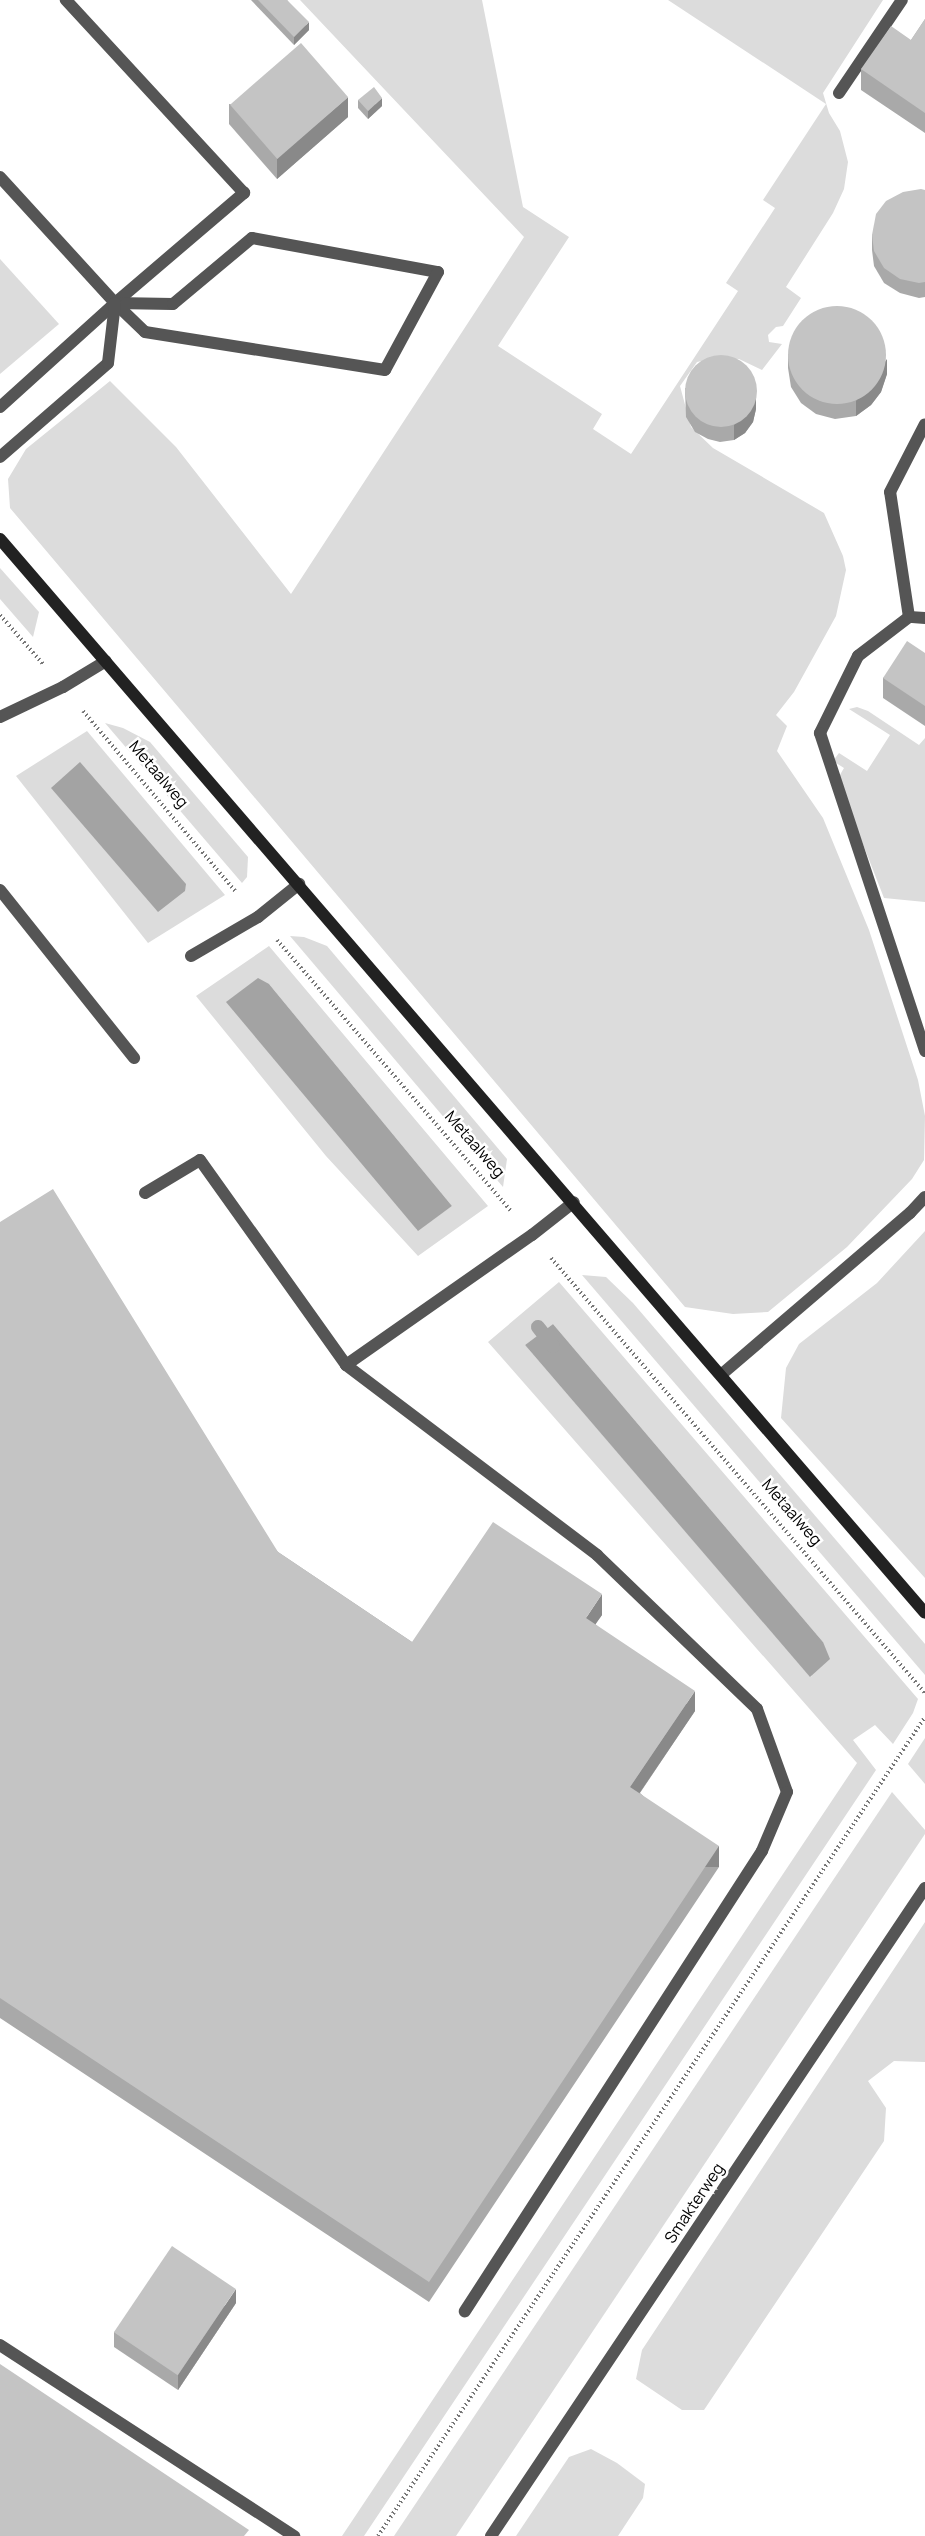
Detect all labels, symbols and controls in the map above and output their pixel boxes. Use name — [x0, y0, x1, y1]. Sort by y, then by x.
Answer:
street label: Metaalweg — [125, 737, 193, 811]
street label: Metaalweg — [441, 1107, 509, 1181]
street label: Metaalweg — [758, 1475, 826, 1549]
street label: Smakterweg — [660, 2159, 728, 2247]

